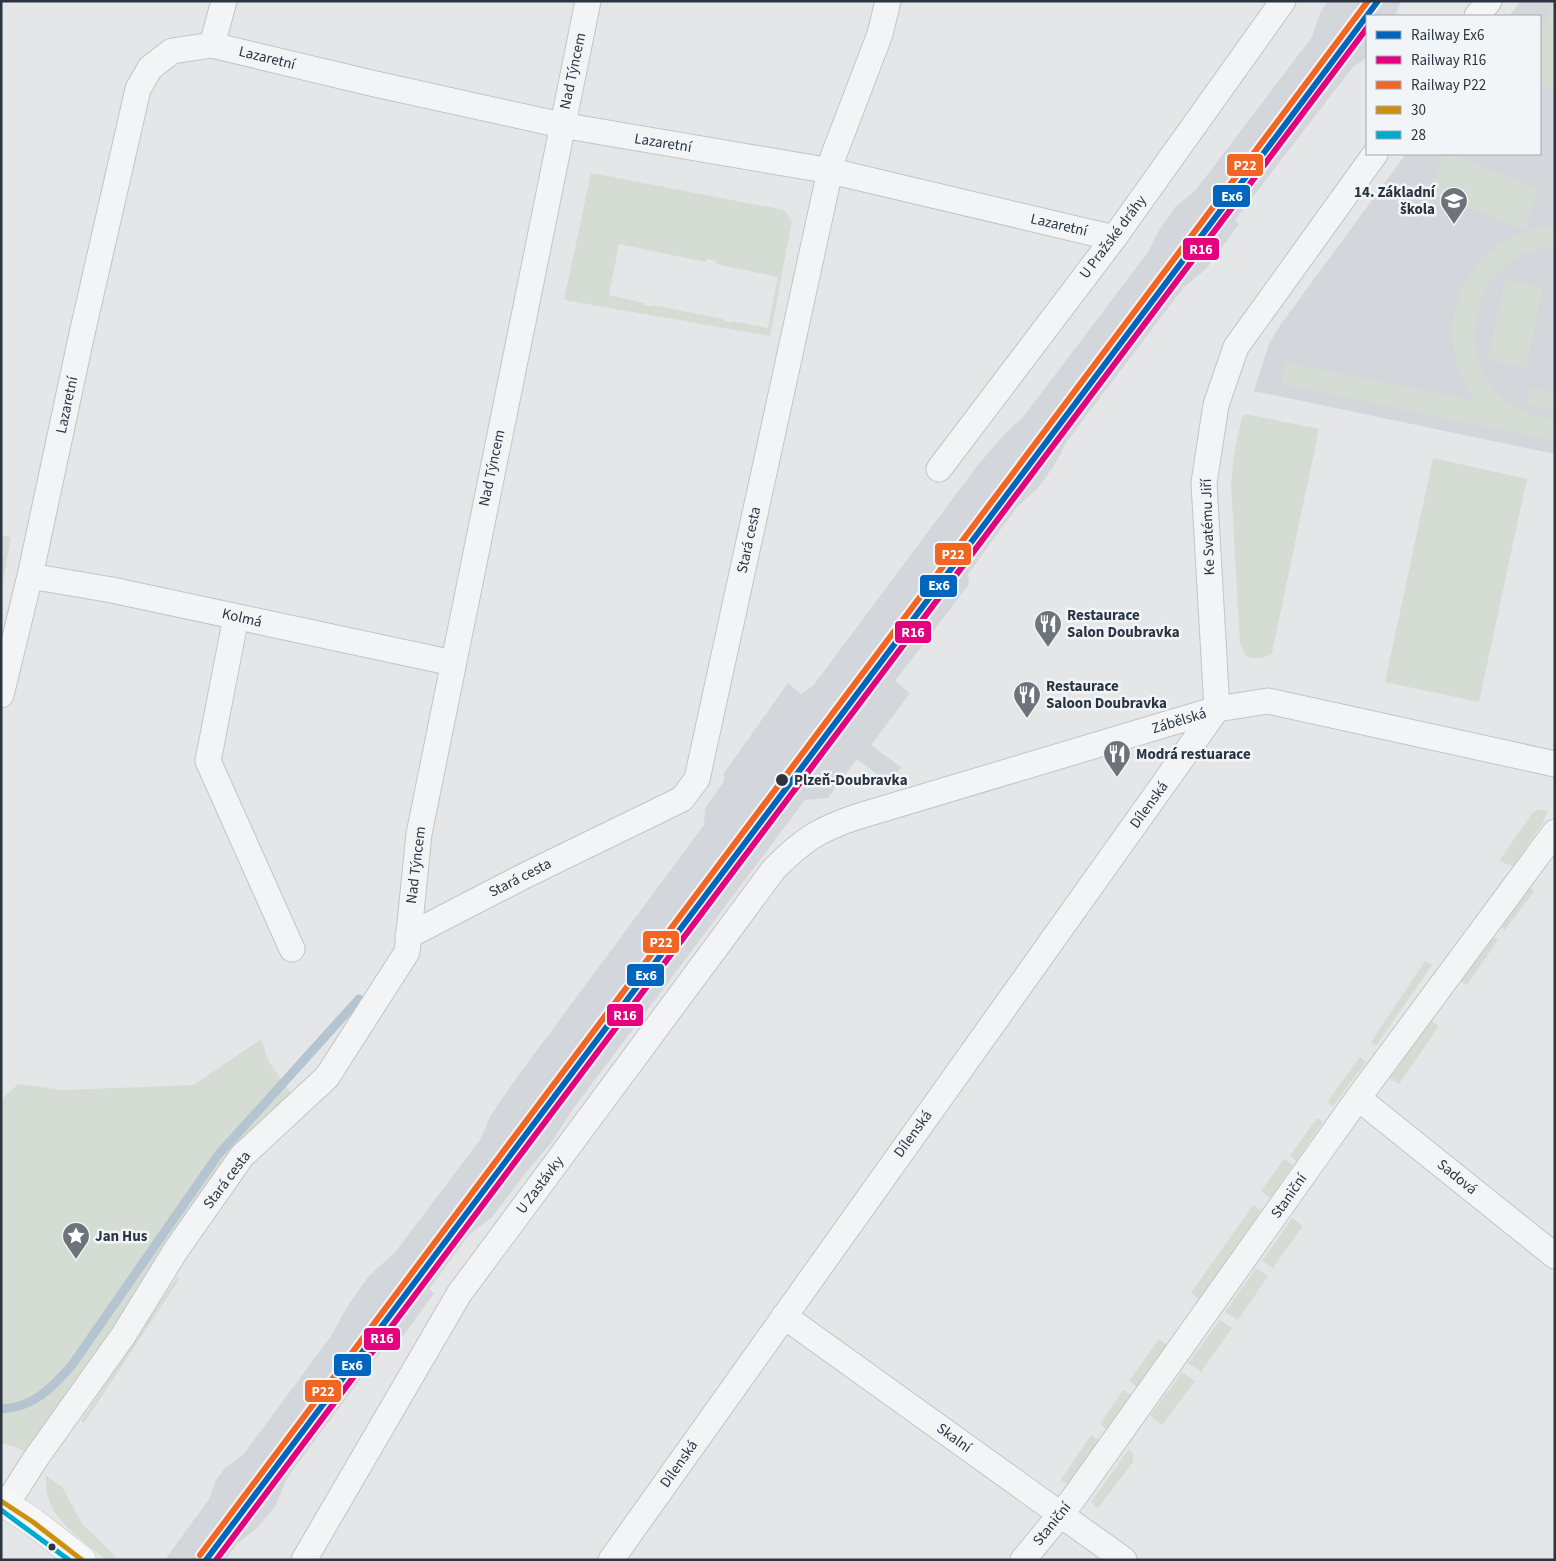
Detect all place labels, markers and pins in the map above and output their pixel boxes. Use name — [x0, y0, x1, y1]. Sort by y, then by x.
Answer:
place label: 14. Základní škola — [1354, 182, 1436, 220]
school or university icon: 14. Základní škola — [1439, 186, 1469, 225]
place label: Restaurace Salon Doubravka — [1067, 605, 1180, 643]
restaurant icon: Restaurace Salon Doubravka — [1033, 609, 1063, 648]
place label: Restaurace Saloon Doubravka — [1046, 676, 1167, 714]
restaurant icon: Restaurace Saloon Doubravka — [1012, 680, 1042, 719]
restaurant icon: Modrá restuarace — [1102, 739, 1132, 778]
place label: Modrá restuarace — [1136, 744, 1251, 765]
place label: Plzeň-Doubravka — [794, 770, 908, 791]
marker: Plzeň-Doubravka — [774, 772, 790, 788]
place icon: Jan Hus — [61, 1221, 91, 1260]
place label: Jan Hus — [95, 1226, 148, 1247]
unlabelled marker — [47, 1542, 57, 1552]

